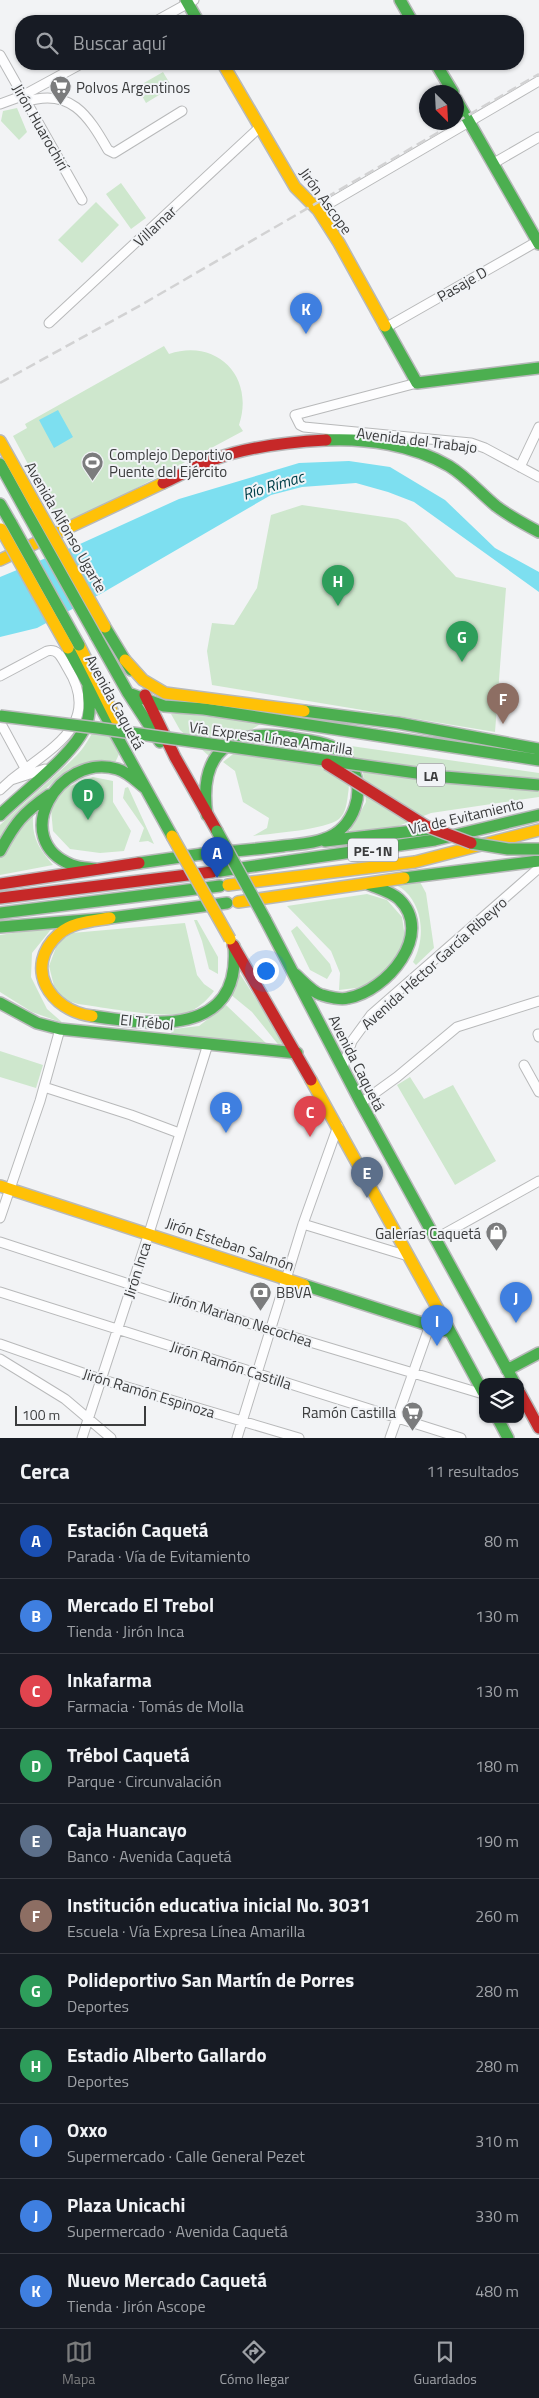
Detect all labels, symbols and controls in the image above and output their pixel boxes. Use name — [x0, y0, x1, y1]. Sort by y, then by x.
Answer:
search box — [15, 15, 524, 70]
text: Buscar aquí — [73, 28, 166, 57]
icon: search — [33, 29, 61, 57]
supermarket icon: Polvos Argentinos — [48, 75, 72, 106]
place label: Polvos Argentinos — [76, 76, 190, 99]
street label: Jirón Huarochirí — [7, 79, 76, 176]
north arrow — [419, 85, 464, 130]
street label: Jirón Ascope — [294, 163, 358, 239]
street label: Villamar — [128, 200, 182, 252]
street label: Pasaje D — [433, 260, 491, 308]
pin: K — [290, 293, 322, 334]
street label: Avenida del Trabajo — [355, 421, 479, 459]
place label: Complejo Deportivo Puente del Ejército — [109, 443, 233, 483]
sports icon: Complejo Deportivo Puente del Ejército — [81, 451, 105, 482]
street label: Avenida Alfonso Ugarte — [19, 457, 113, 597]
water label: Río Rímac — [239, 464, 308, 506]
pin: H — [322, 565, 354, 606]
pin: G — [446, 621, 478, 662]
street label: Avenida Caquetá — [79, 650, 151, 754]
pin: F — [487, 683, 519, 724]
street label: Vía Expresa Línea Amarilla — [188, 715, 355, 761]
road number: LA — [417, 764, 445, 786]
pin: D — [72, 779, 104, 820]
street label: Vía de Evitamiento — [406, 792, 526, 840]
pin: A — [201, 837, 233, 878]
road number: PE-1N — [348, 838, 398, 862]
street label: Avenida Héctor García Ribeyro — [356, 891, 512, 1035]
your location — [253, 958, 279, 984]
street label: El Trébol — [119, 1008, 175, 1036]
street label: Avenida Caquetá — [323, 1011, 391, 1116]
pin: B — [210, 1092, 242, 1133]
pin: C — [294, 1096, 326, 1137]
pin: E — [351, 1157, 383, 1198]
street label: Jirón Esteban Salmón — [163, 1211, 297, 1277]
shop icon: Galerías Caquetá — [485, 1221, 509, 1252]
place label: Galerías Caquetá — [375, 1222, 481, 1245]
street label: Jirón Inca — [117, 1239, 157, 1301]
bank icon: BBVA — [248, 1280, 272, 1311]
place label: BBVA — [276, 1281, 312, 1304]
pin: J — [500, 1282, 532, 1323]
street label: Jirón Mariano Necochea — [167, 1285, 316, 1353]
pin: I — [421, 1305, 453, 1346]
street label: Jirón Ramón Castilla — [167, 1335, 295, 1396]
street label: Jirón Ramón Espinoza — [80, 1362, 218, 1424]
map controls — [479, 1378, 524, 1423]
button: layers — [479, 1378, 524, 1423]
supermarket icon: Ramón Castilla — [400, 1400, 424, 1431]
place label: Ramón Castilla — [302, 1401, 396, 1424]
scale bar — [15, 1403, 146, 1426]
text: 100 m — [22, 1404, 60, 1425]
text: Cerca — [20, 1455, 70, 1487]
text: 11 resultados — [426, 1459, 519, 1483]
text: Estación Caquetá — [67, 1515, 208, 1544]
text: A — [31, 1529, 41, 1553]
text: 80 m — [484, 1529, 519, 1553]
text: Parada · Vía de Evitamiento — [67, 1544, 250, 1568]
text: Mercado El Trebol — [67, 1590, 214, 1619]
text: B — [31, 1604, 41, 1628]
text: 130 m — [475, 1604, 519, 1628]
text: Tienda · Jirón Inca — [67, 1619, 184, 1643]
text: Inkafarma — [67, 1665, 152, 1694]
text: C — [32, 1679, 40, 1703]
text: 130 m — [475, 1679, 519, 1703]
text: Farmacia · Tomás de Molla — [67, 1694, 244, 1718]
text: Trébol Caquetá — [67, 1740, 190, 1769]
text: D — [31, 1754, 41, 1778]
text: 180 m — [475, 1754, 519, 1778]
text: Parque · Circunvalación — [67, 1769, 222, 1793]
text: Caja Huancayo — [67, 1815, 187, 1844]
text: E — [32, 1829, 40, 1853]
text: 190 m — [475, 1829, 519, 1853]
text: Banco · Avenida Caquetá — [67, 1844, 232, 1868]
text: Institución educativa inicial No. 3031 — [67, 1890, 371, 1919]
text: F — [32, 1904, 40, 1928]
text: 260 m — [475, 1904, 519, 1928]
text: Escuela · Vía Expresa Línea Amarilla — [67, 1919, 305, 1943]
text: Polideportivo San Martín de Porres — [67, 1965, 354, 1994]
text: G — [31, 1979, 41, 2003]
text: 280 m — [475, 1979, 519, 2003]
text: Deportes — [67, 1994, 129, 2018]
text: Estadio Alberto Gallardo — [67, 2040, 267, 2069]
text: H — [31, 2054, 41, 2078]
text: 280 m — [475, 2054, 519, 2078]
text: Deportes — [67, 2069, 129, 2093]
text: Oxxo — [67, 2115, 107, 2144]
text: I — [34, 2129, 38, 2153]
text: 310 m — [475, 2129, 519, 2153]
text: Supermercado · Calle General Pezet — [67, 2144, 305, 2168]
text: Plaza Unicachi — [67, 2190, 185, 2219]
text: J — [34, 2204, 38, 2228]
text: 330 m — [475, 2204, 519, 2228]
text: Supermercado · Avenida Caquetá — [67, 2219, 288, 2243]
text: Nuevo Mercado Caquetá — [67, 2265, 267, 2294]
text: K — [31, 2279, 41, 2303]
text: 480 m — [475, 2279, 519, 2303]
text: Tienda · Jirón Ascope — [67, 2294, 205, 2318]
tab: Mapa — [62, 2338, 95, 2389]
tab: Cómo llegar — [220, 2338, 289, 2389]
tab: Guardados — [413, 2338, 477, 2389]

